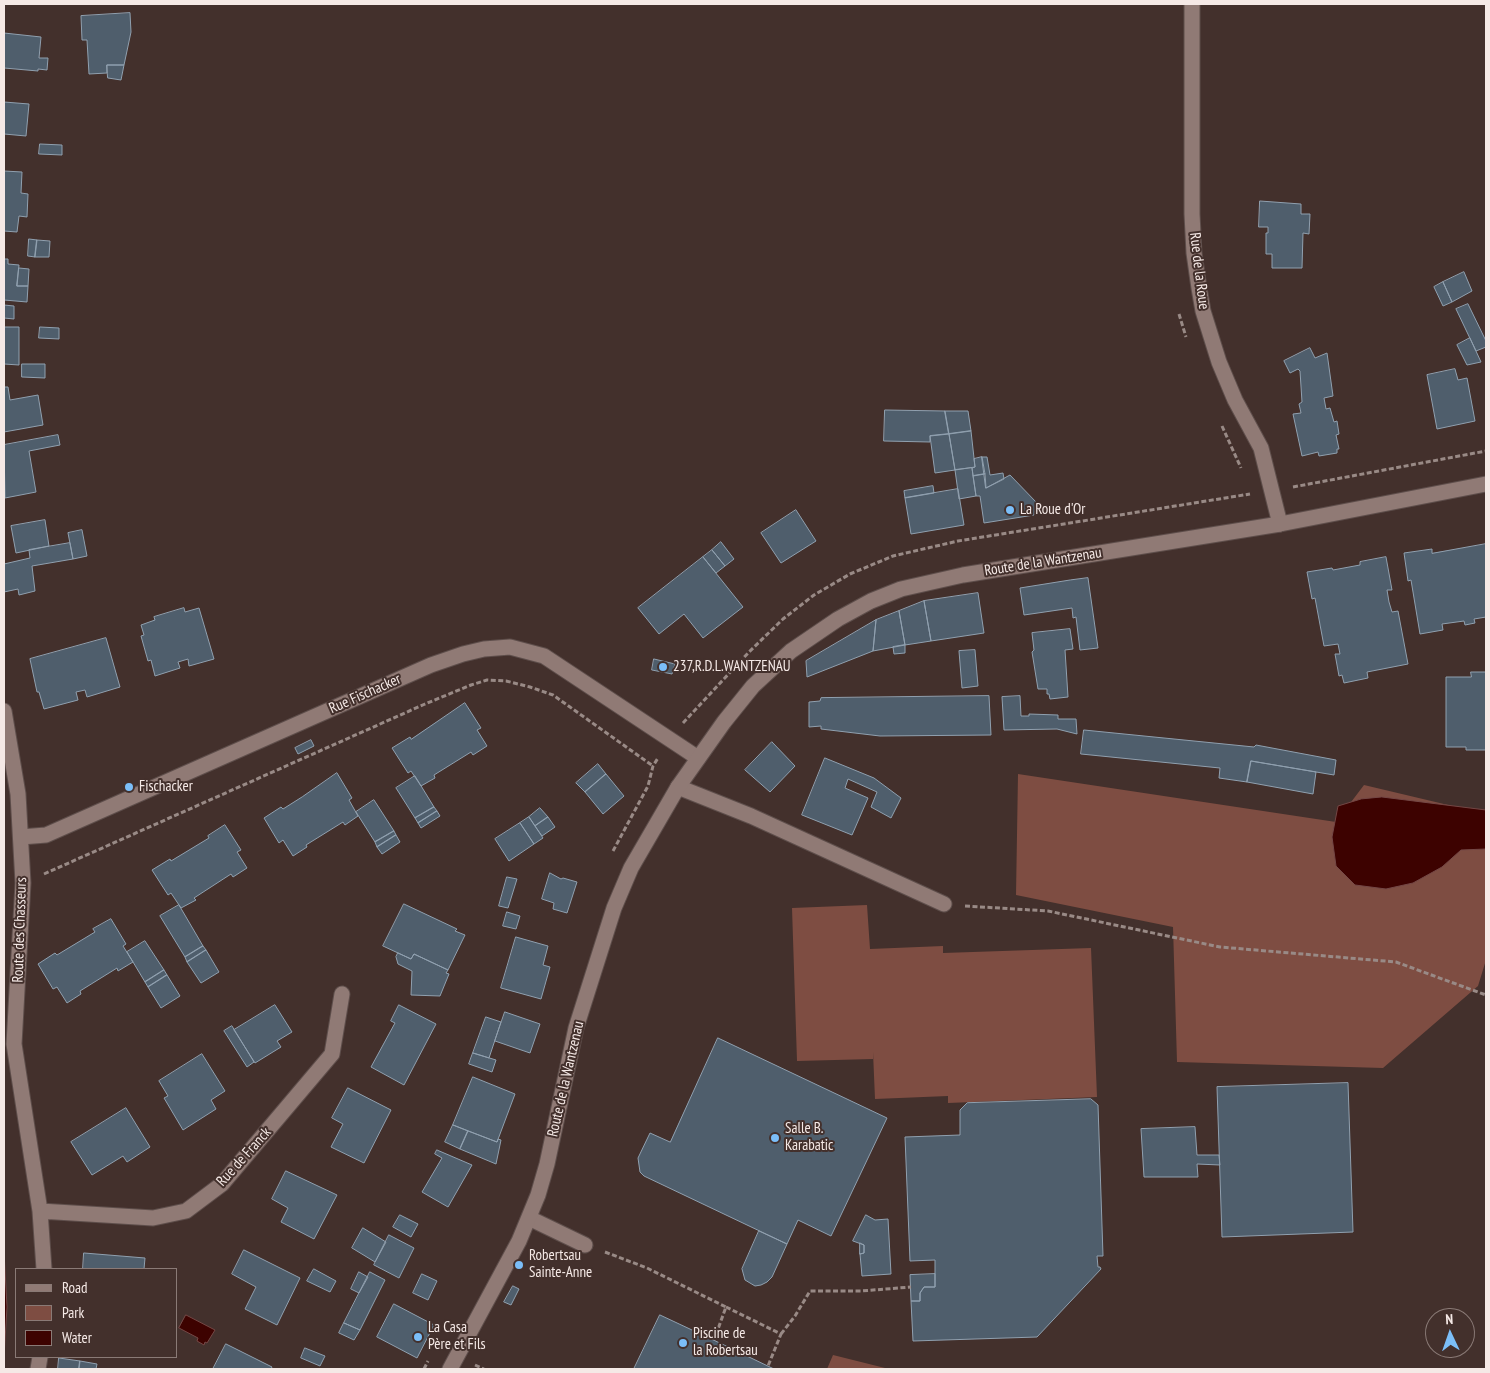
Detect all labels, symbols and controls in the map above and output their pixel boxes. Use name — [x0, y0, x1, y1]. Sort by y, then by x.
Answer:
street label: Rue de la Roue — [1185, 231, 1213, 311]
place label: La Roue d'Or — [1020, 501, 1085, 519]
marker: La Roue d'Or — [1004, 504, 1016, 516]
street label: Route de la Wantzenau — [983, 544, 1103, 580]
place label: 237,R.D.L.WANTZENAU — [673, 658, 791, 676]
marker: 237,R.D.L.WANTZENAU — [657, 661, 669, 673]
street label: Rue Fischacker — [326, 670, 404, 718]
place label: Fischacker — [139, 778, 193, 796]
marker: Fischacker — [123, 781, 135, 793]
street label: Route des Chasseurs — [9, 877, 31, 983]
street label: Route de la Wantzenau — [544, 1019, 588, 1139]
place label: Salle B. Karabatic — [785, 1120, 833, 1155]
street label: Rue de Franck — [213, 1124, 275, 1190]
marker: Salle B. Karabatic — [769, 1132, 781, 1144]
place label: Robertsau Sainte-Anne — [529, 1247, 592, 1282]
marker: Robertsau Sainte-Anne — [513, 1259, 525, 1271]
legend — [15, 1268, 178, 1358]
text: Road — [62, 1278, 88, 1297]
text: Park — [62, 1303, 84, 1322]
north arrow — [1425, 1308, 1475, 1358]
text: N — [1445, 1310, 1454, 1328]
place label: La Casa Père et Fils — [428, 1319, 486, 1354]
place label: Piscine de la Robertsau — [693, 1325, 758, 1360]
text: Water — [62, 1328, 92, 1347]
marker: La Casa Père et Fils — [412, 1331, 424, 1343]
marker: Piscine de la Robertsau — [677, 1337, 689, 1349]

